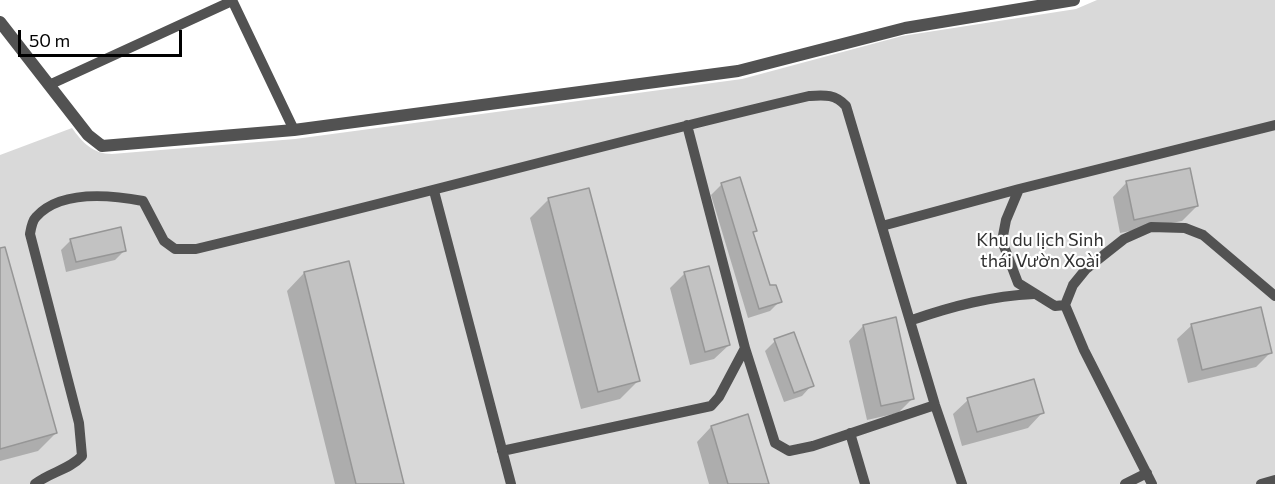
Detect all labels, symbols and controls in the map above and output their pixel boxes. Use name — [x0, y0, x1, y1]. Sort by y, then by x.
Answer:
scale bar — [21, 18, 184, 56]
text: 50 m — [29, 29, 70, 51]
park label: Khu du lịch Sinh thái Vườn Xoài — [976, 229, 1104, 272]

